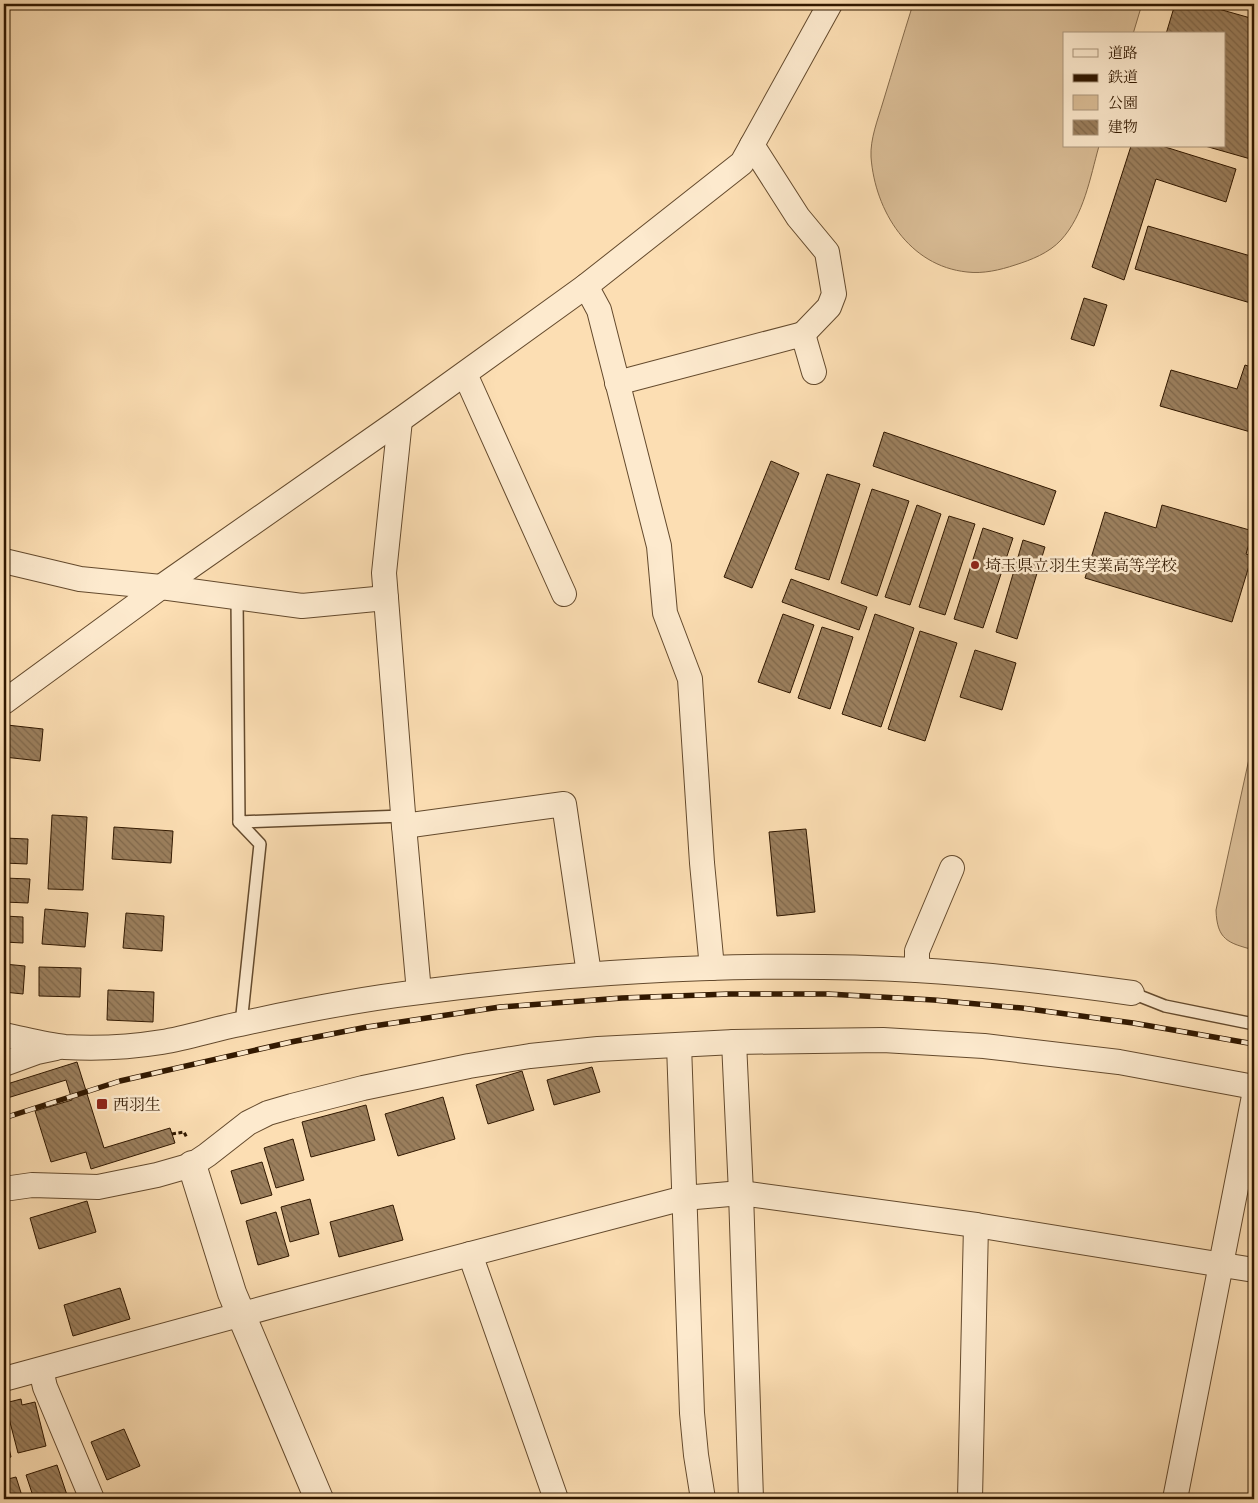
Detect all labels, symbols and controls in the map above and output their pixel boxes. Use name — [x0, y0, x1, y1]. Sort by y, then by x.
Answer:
legend — [1063, 32, 1226, 148]
text: 道路 — [1108, 42, 1138, 63]
text: 鉄道 — [1108, 66, 1138, 87]
text: 公園 — [1108, 92, 1138, 113]
text: 建物 — [1108, 116, 1138, 137]
place label: 埼玉県立羽生実業高等学校 — [985, 553, 1177, 577]
marker: 埼玉県立羽生実業高等学校 — [969, 559, 981, 571]
place label: 西羽生 — [113, 1092, 161, 1116]
marker: 西羽生 — [95, 1097, 109, 1111]

